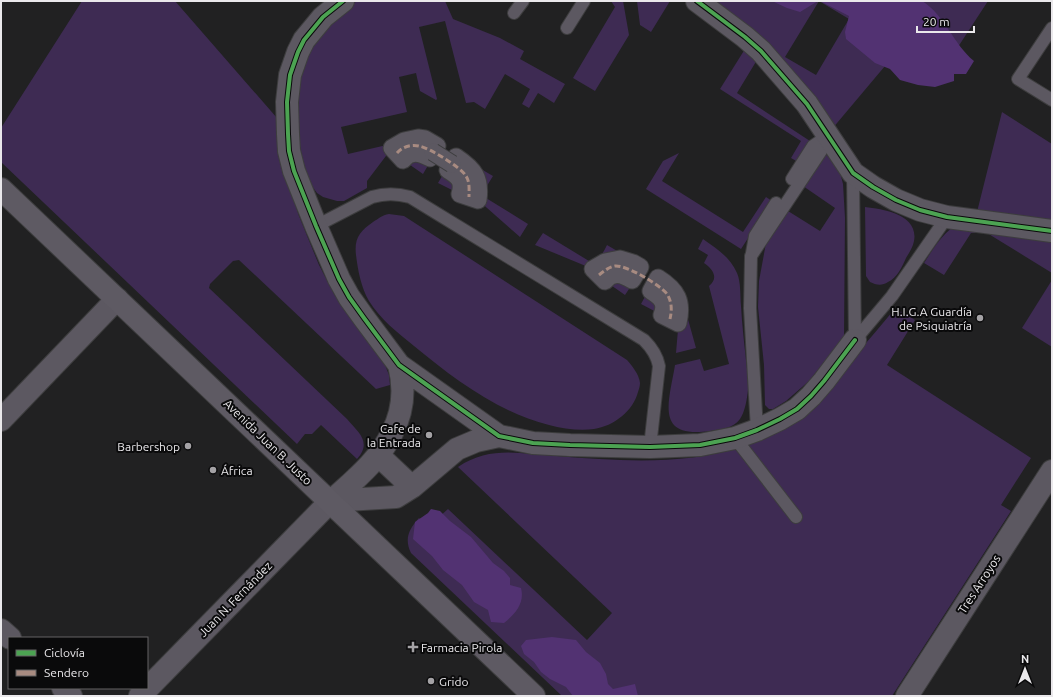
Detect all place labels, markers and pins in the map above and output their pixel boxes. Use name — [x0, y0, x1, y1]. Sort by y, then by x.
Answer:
place label: H.I.G.A Guardía de Psiquiatría — [891, 305, 972, 332]
marker: H.I.G.A Guardía de Psiquiatría — [975, 313, 985, 323]
place label: Cafe de la Entrada — [367, 422, 421, 449]
marker: Cafe de la Entrada — [424, 430, 434, 440]
place label: Barbershop — [117, 440, 180, 453]
marker: Barbershop — [183, 441, 193, 451]
place label: África — [221, 464, 253, 477]
marker: África — [208, 465, 218, 475]
place label: Farmacia Pirola — [421, 641, 503, 654]
marker: Farmacia Pirola — [408, 642, 418, 652]
place label: Grido — [439, 675, 468, 688]
marker: Grido — [426, 676, 436, 686]

